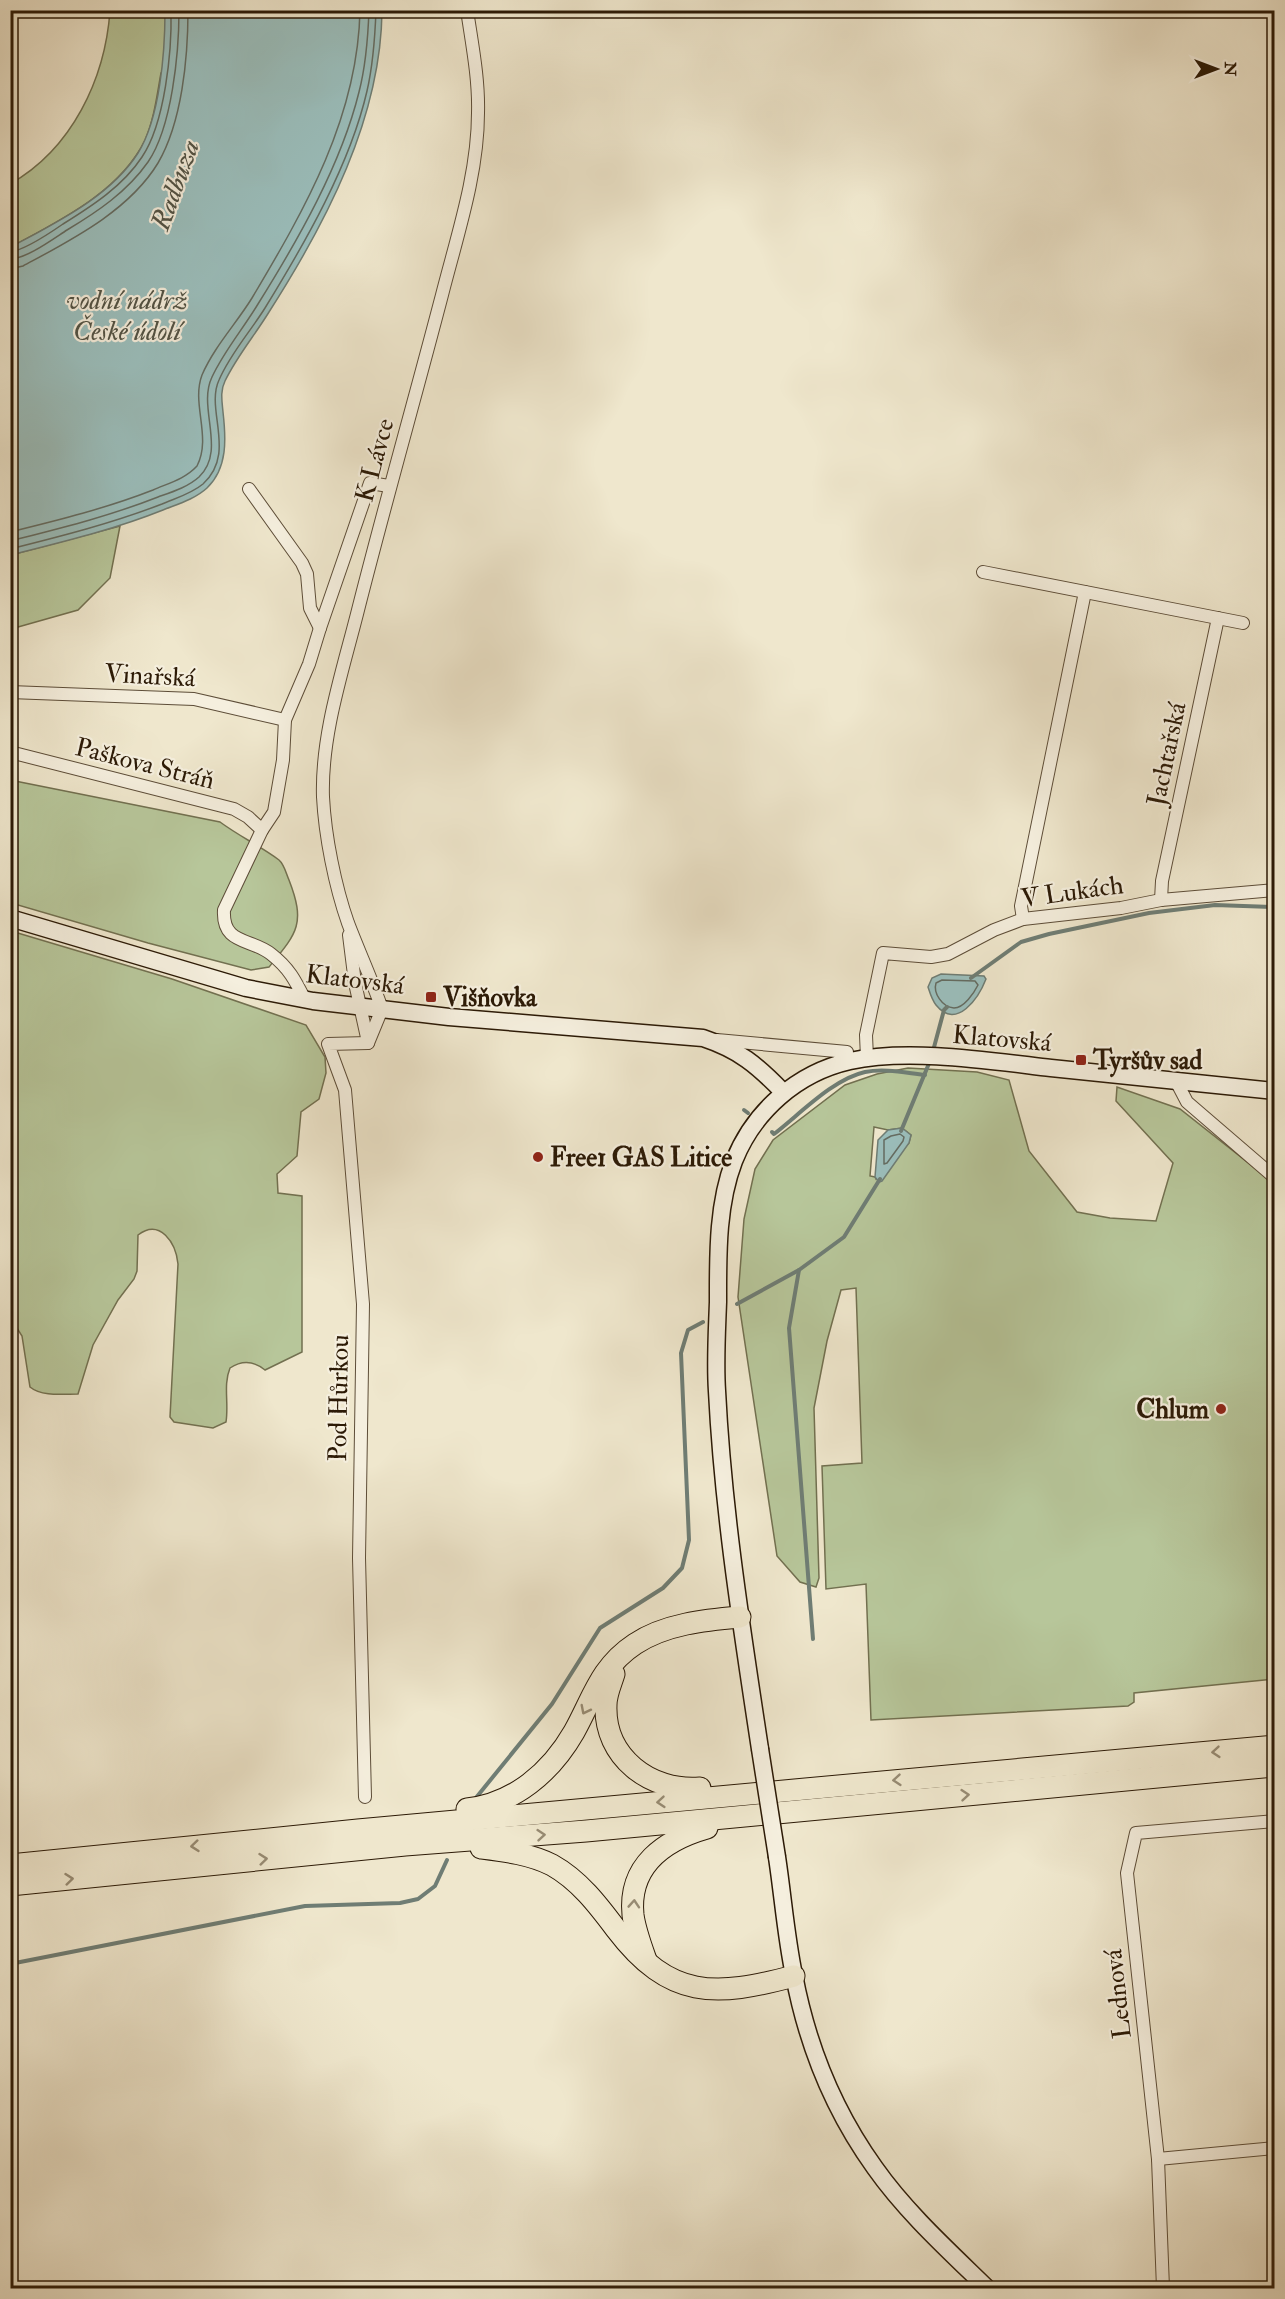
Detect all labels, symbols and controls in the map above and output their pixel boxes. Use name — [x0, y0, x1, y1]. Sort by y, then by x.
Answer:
north arrow — [1186, 39, 1246, 99]
text: N — [1220, 61, 1240, 77]
water label: Radbuza — [144, 136, 207, 236]
water label: vodní nádrž České údolí — [67, 284, 187, 348]
street label: K Lávce — [349, 415, 401, 505]
street label: Vinařská — [104, 658, 196, 694]
street label: Jachtařská — [1140, 699, 1194, 810]
street label: Paškova Stráň — [72, 731, 218, 797]
street label: V Lukách — [1019, 869, 1126, 915]
street label: Klatovská — [304, 958, 406, 1002]
place label: Višňovka — [442, 982, 538, 1014]
marker: Višňovka — [424, 990, 438, 1004]
street label: Klatovská — [951, 1019, 1053, 1059]
place label: Tyršův sad — [1092, 1045, 1203, 1078]
marker: Tyršův sad — [1074, 1053, 1088, 1067]
place label: Free1 GAS Litice — [550, 1142, 732, 1174]
marker: Free1 GAS Litice — [531, 1150, 545, 1164]
street label: Pod Hůrkou — [322, 1334, 356, 1462]
place label: Chlum — [1136, 1394, 1210, 1426]
marker: Chlum — [1214, 1402, 1228, 1416]
one-way arrow — [581, 1703, 592, 1714]
one-way arrow — [1212, 1745, 1221, 1758]
one-way arrow — [892, 1773, 901, 1786]
one-way arrow — [960, 1788, 969, 1801]
one-way arrow — [656, 1795, 665, 1808]
one-way arrow — [536, 1828, 545, 1841]
one-way arrow — [190, 1840, 199, 1852]
one-way arrow — [258, 1853, 267, 1866]
one-way arrow — [64, 1873, 73, 1886]
one-way arrow — [627, 1899, 640, 1909]
street label: Lednová — [1097, 1947, 1139, 2040]

